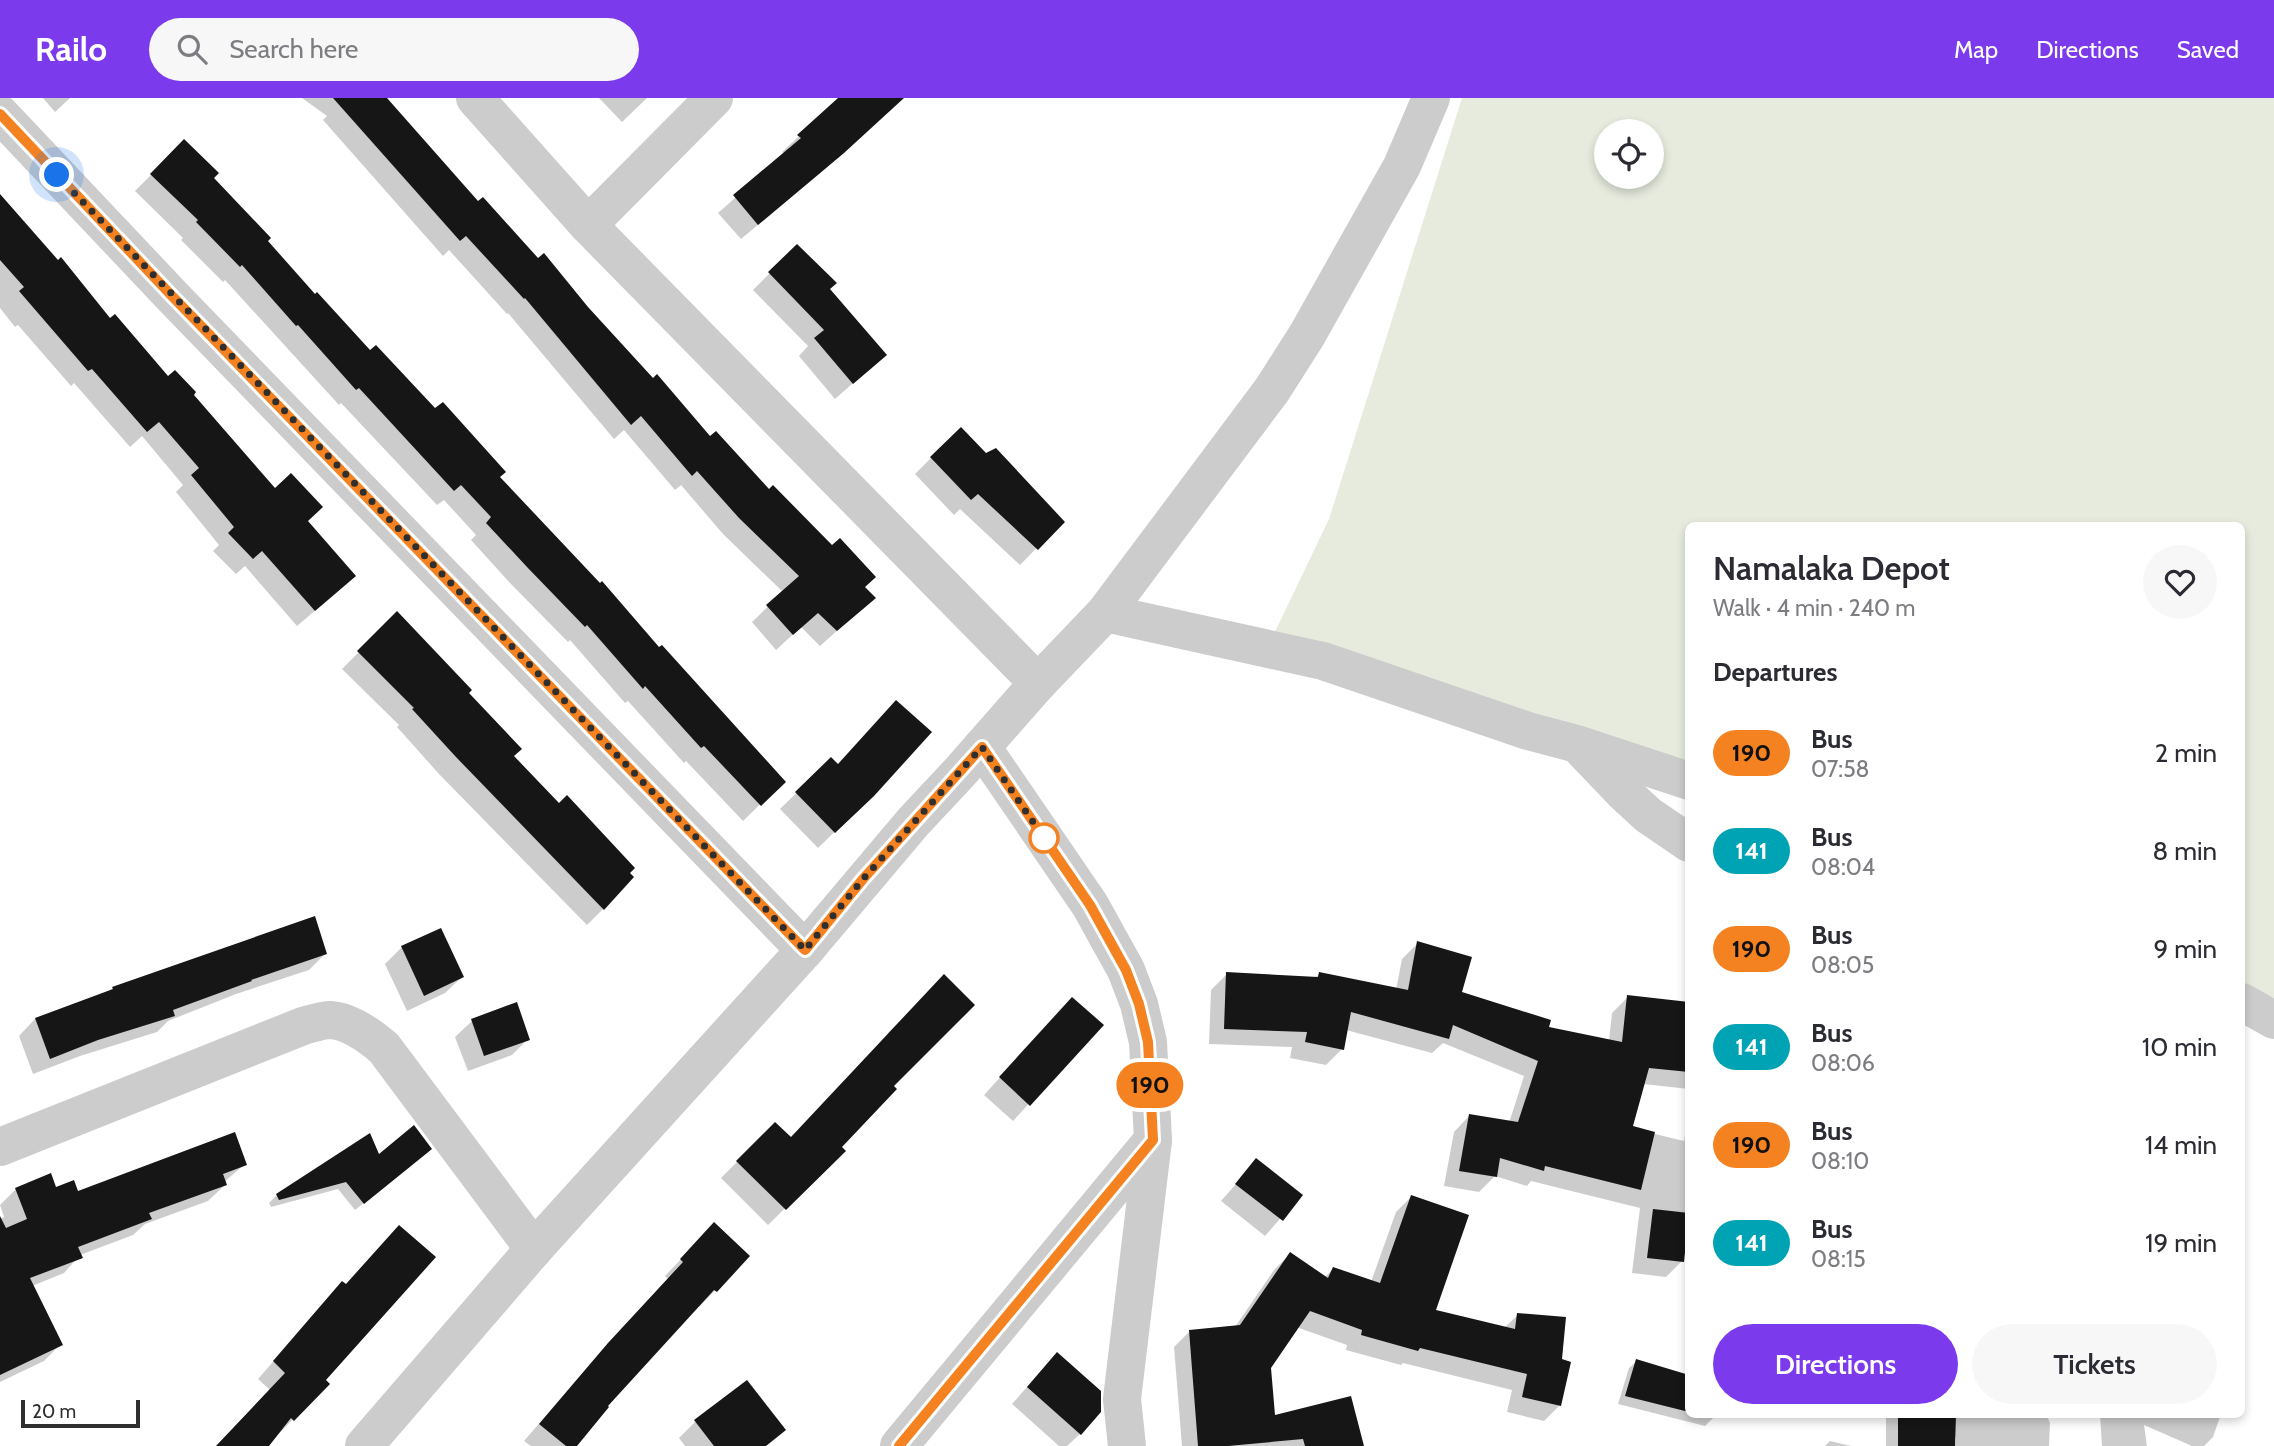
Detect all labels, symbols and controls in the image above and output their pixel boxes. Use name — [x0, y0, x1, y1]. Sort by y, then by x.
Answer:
search box — [149, 18, 639, 81]
text: Railo — [35, 29, 107, 69]
icon: search — [173, 30, 211, 68]
text: Search here — [229, 33, 358, 65]
text: Map — [1954, 35, 1998, 64]
text: Directions — [2036, 35, 2139, 64]
text: Saved — [2177, 35, 2239, 64]
map controls — [1594, 119, 1664, 189]
button: locate — [1594, 119, 1664, 189]
your location — [39, 157, 74, 192]
button: heart — [2143, 545, 2217, 619]
text: Namalaka Depot — [1713, 548, 1950, 588]
text: Walk · 4 min · 240 m — [1713, 594, 1915, 622]
text: Departures — [1713, 656, 1837, 688]
text: Bus — [1811, 723, 1852, 755]
text: 2 min — [2155, 737, 2217, 769]
text: 190 — [1732, 738, 1771, 767]
text: 07:58 — [1811, 755, 1870, 783]
text: Bus — [1811, 821, 1852, 853]
unlabelled marker — [1029, 823, 1059, 853]
text: 8 min — [2153, 835, 2217, 867]
text: 141 — [1735, 836, 1768, 865]
text: 08:04 — [1811, 853, 1875, 881]
text: Bus — [1811, 919, 1852, 951]
text: 9 min — [2154, 933, 2217, 965]
text: 190 — [1732, 934, 1771, 963]
text: 08:05 — [1811, 951, 1874, 979]
text: Bus — [1811, 1017, 1852, 1049]
text: 10 min — [2142, 1031, 2217, 1063]
text: 141 — [1735, 1032, 1768, 1061]
text: 08:06 — [1811, 1049, 1875, 1077]
line badge: 190 — [1110, 1062, 1190, 1108]
text: 190 — [1130, 1070, 1170, 1099]
text: Bus — [1811, 1115, 1852, 1147]
text: 14 min — [2145, 1129, 2217, 1161]
text: 190 — [1732, 1130, 1771, 1159]
text: 08:10 — [1811, 1147, 1869, 1175]
text: Bus — [1811, 1213, 1852, 1245]
text: 19 min — [2145, 1227, 2217, 1259]
text: 141 — [1735, 1228, 1768, 1257]
text: 08:15 — [1811, 1245, 1866, 1273]
button: Directions — [1713, 1324, 1958, 1404]
button: Tickets — [1972, 1324, 2217, 1404]
scale bar — [21, 1397, 140, 1429]
text: 20 m — [32, 1400, 76, 1423]

